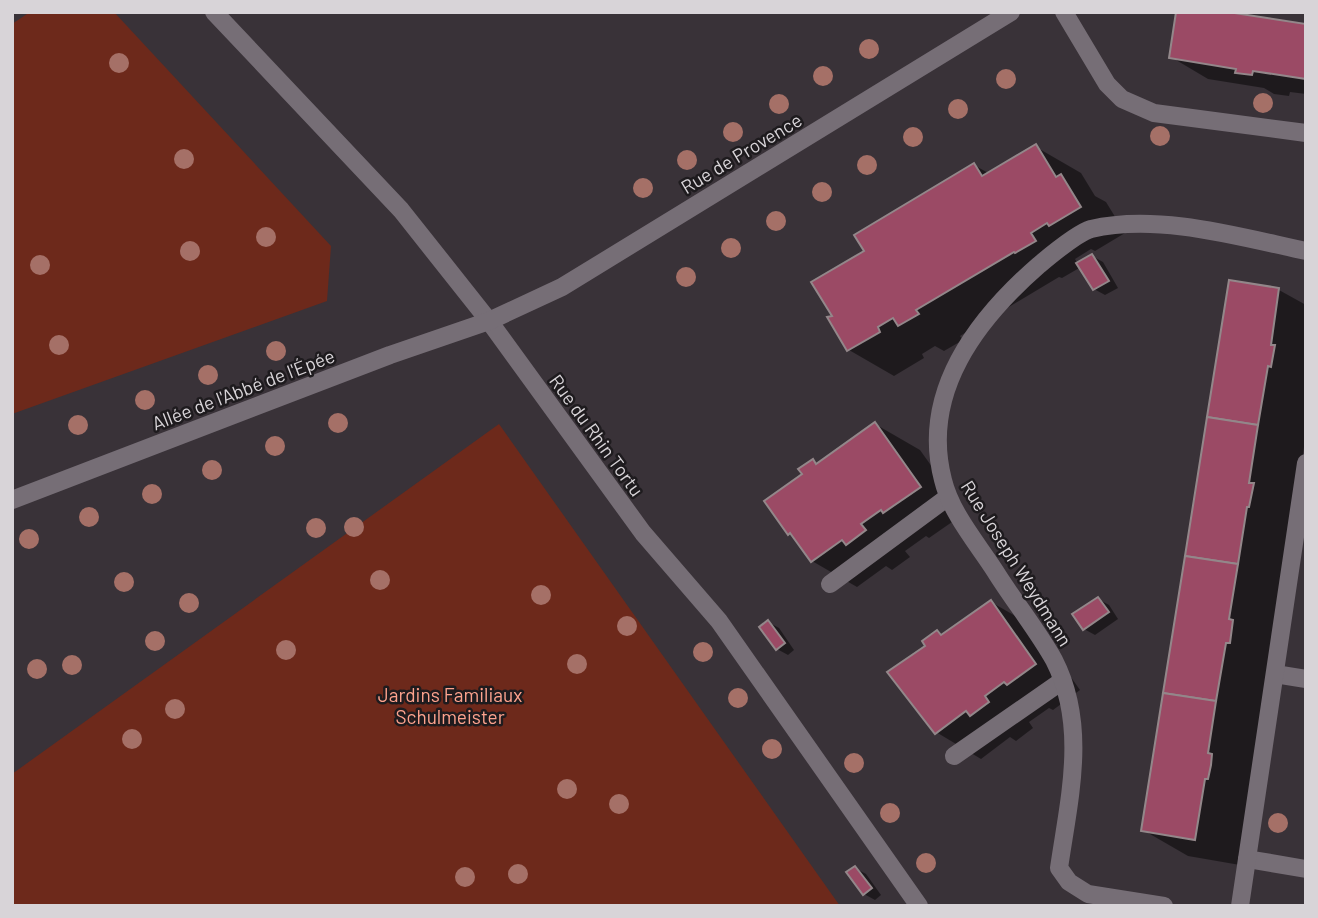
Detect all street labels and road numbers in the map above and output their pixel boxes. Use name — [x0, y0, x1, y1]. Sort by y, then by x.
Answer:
street label: Rue de Provence — [676, 108, 806, 198]
street label: Allée de l'Abbé de l'Épée — [148, 344, 338, 434]
street label: Rue du Rhin Tortu — [545, 370, 649, 500]
street label: Rue Joseph Weydmann — [957, 476, 1077, 650]

